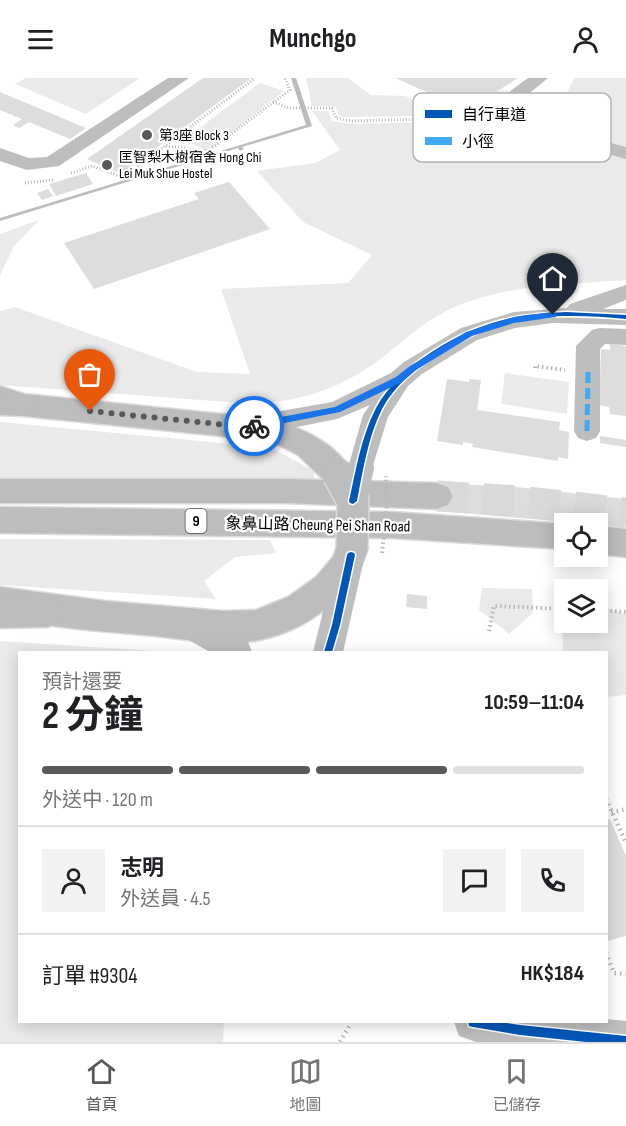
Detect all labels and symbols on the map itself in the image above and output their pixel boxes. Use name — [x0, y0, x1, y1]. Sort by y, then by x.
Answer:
legend — [413, 93, 611, 162]
text: 自行車道 — [462, 106, 526, 125]
place label: 第3座 Block 3 — [159, 127, 229, 144]
marker: 第3座 Block 3 — [140, 128, 154, 142]
text: 小徑 — [462, 133, 494, 152]
place label: 匡智梨木樹宿舍 Hong Chi Lei Muk Shue Hostel — [119, 149, 261, 182]
marker: 匡智梨木樹宿舍 Hong Chi Lei Muk Shue Hostel — [100, 158, 114, 172]
pin — [527, 253, 578, 315]
pin — [64, 349, 115, 411]
courier — [224, 396, 284, 456]
road number: 9 — [186, 509, 206, 533]
street label: 象鼻山路 Cheung Pei Shan Road — [225, 513, 410, 537]

